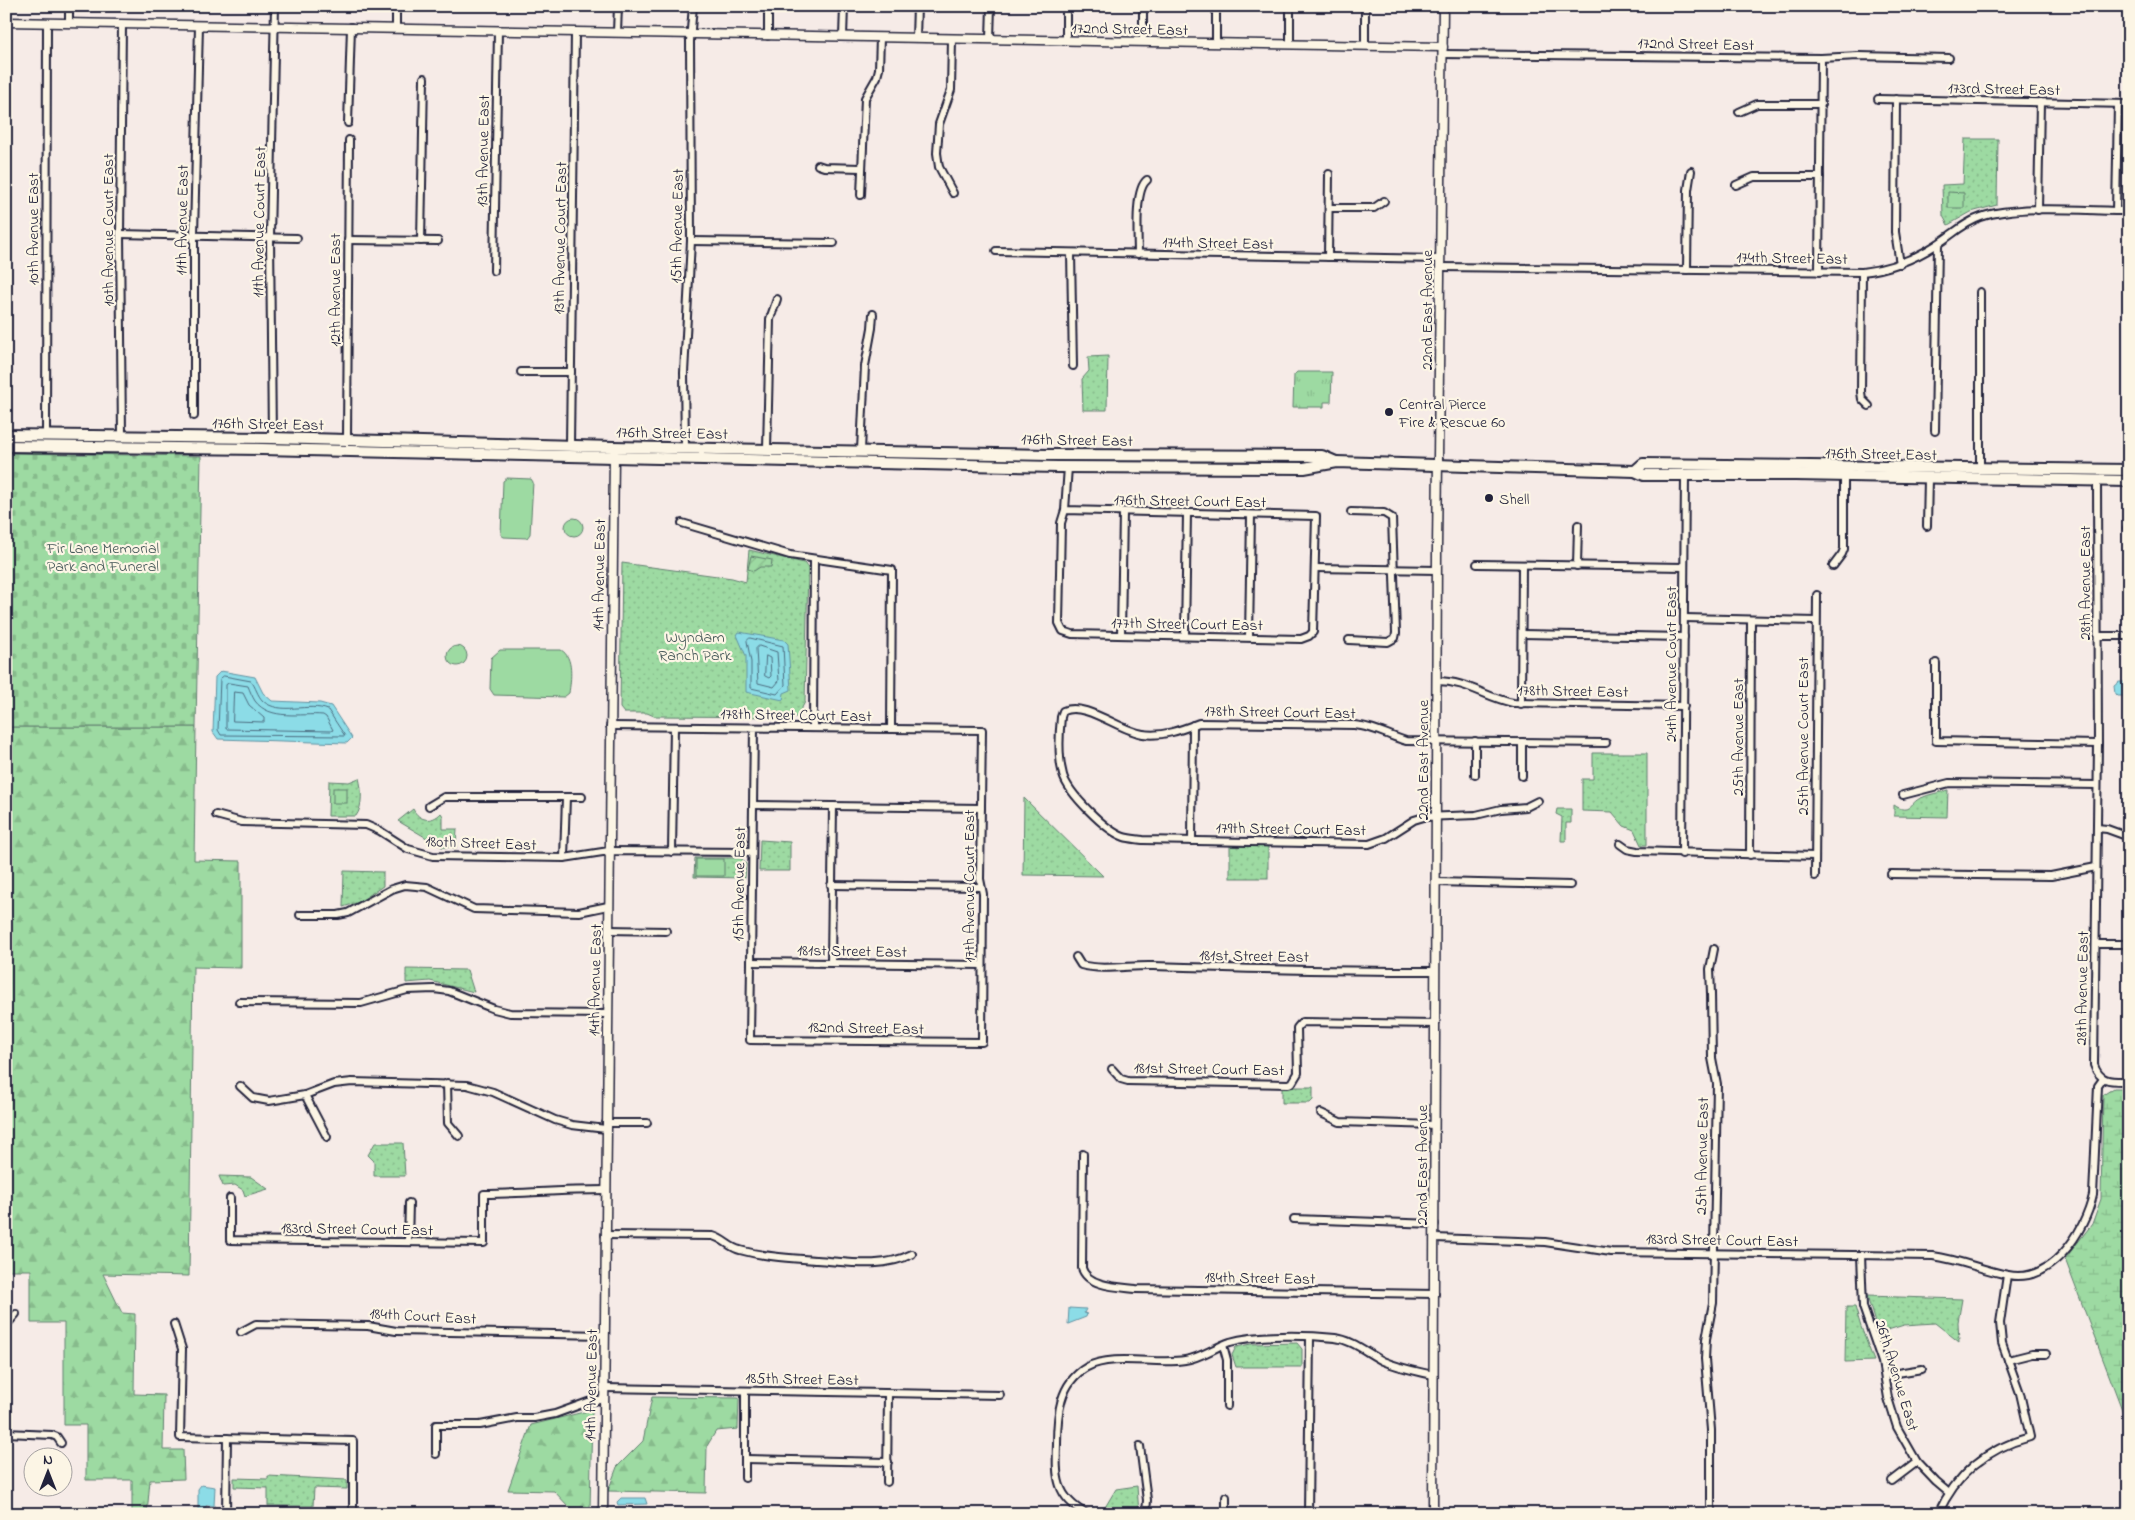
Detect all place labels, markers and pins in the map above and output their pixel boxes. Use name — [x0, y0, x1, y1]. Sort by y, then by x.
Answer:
place label: Central Pierce Fire & Rescue 60 — [1398, 393, 1505, 435]
marker: Central Pierce Fire & Rescue 60 — [1383, 406, 1395, 418]
place label: Shell — [1499, 488, 1530, 512]
marker: Shell — [1483, 492, 1495, 504]

